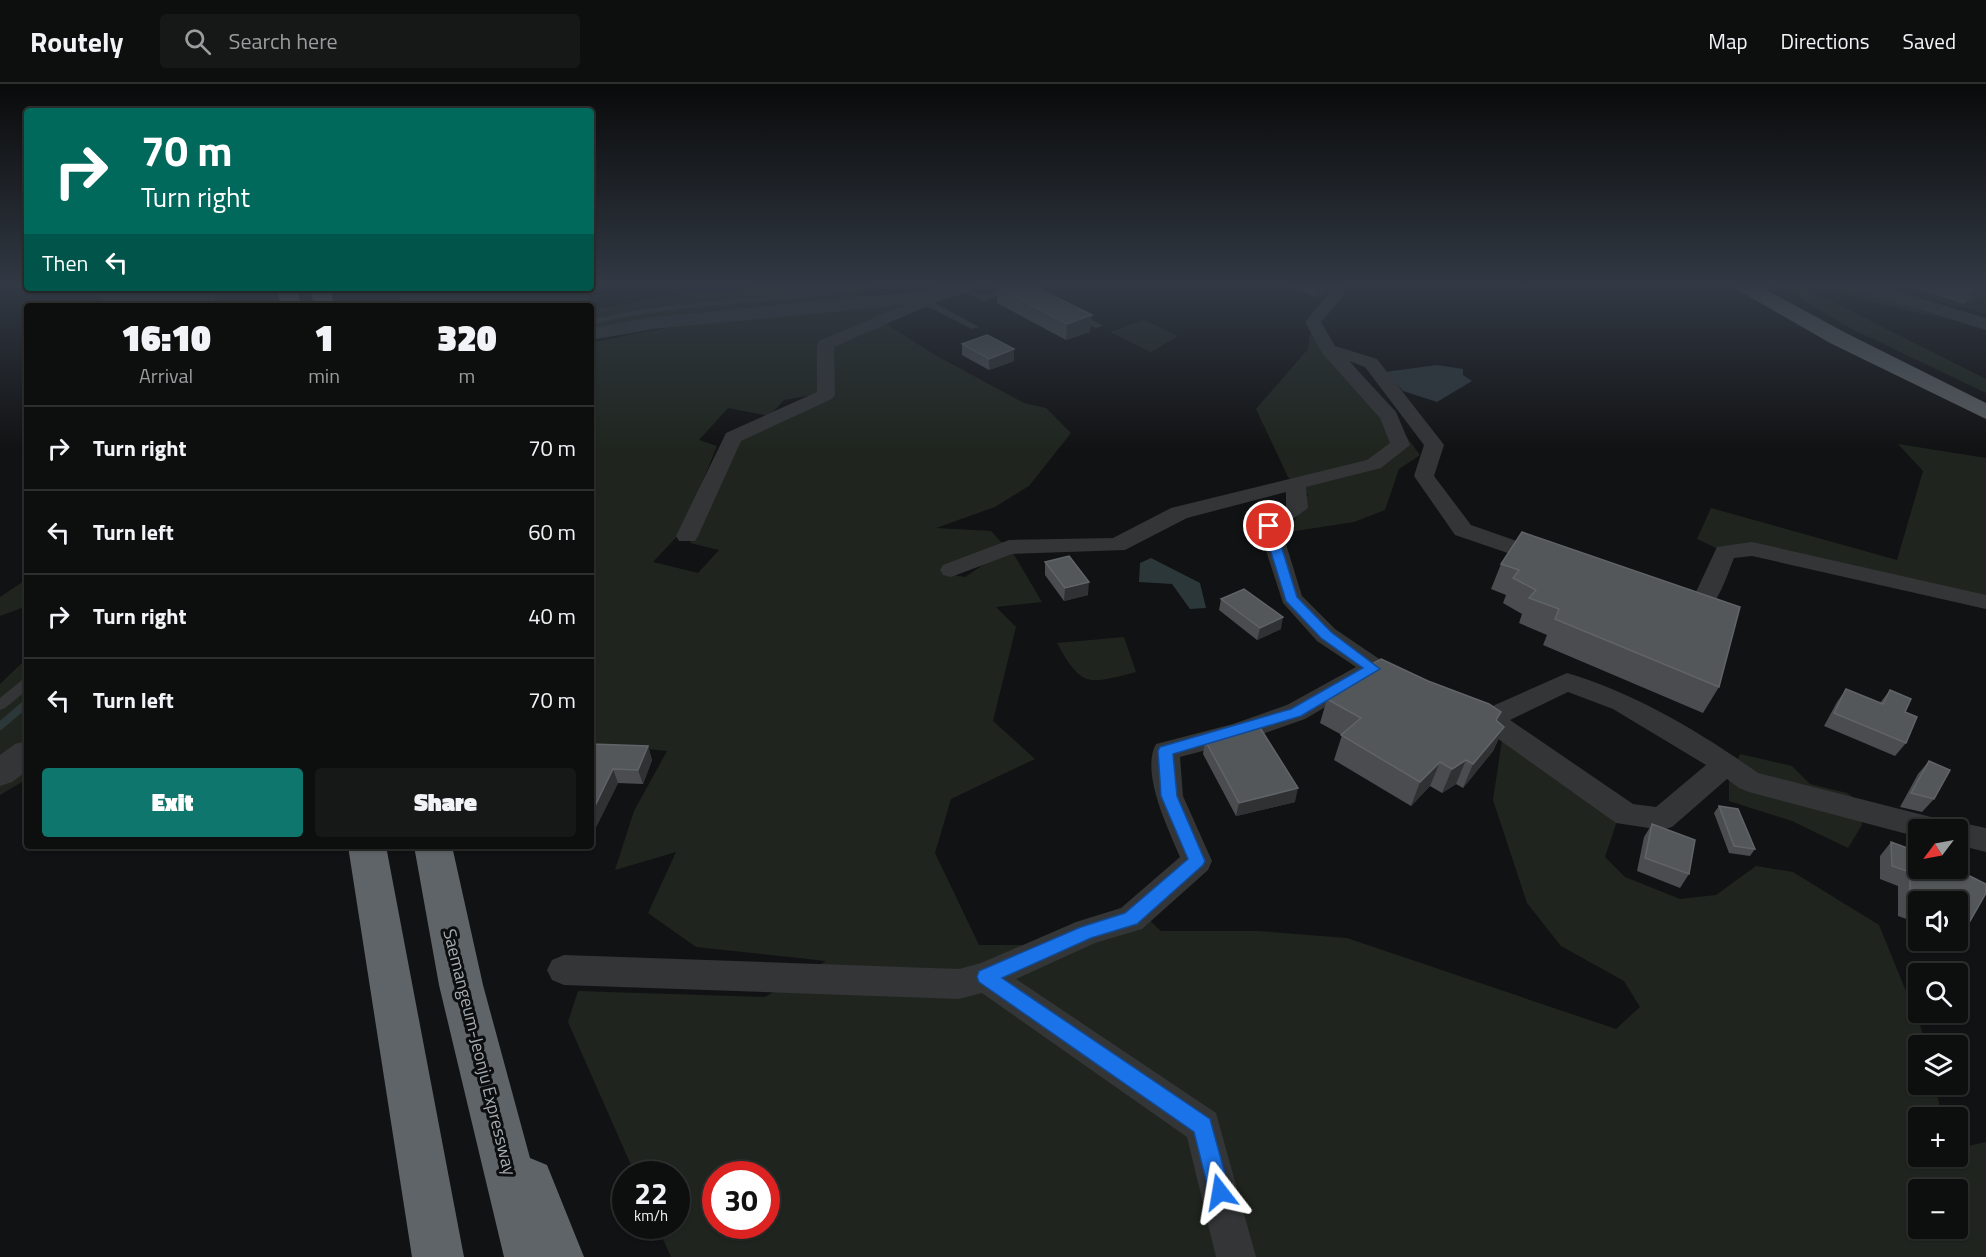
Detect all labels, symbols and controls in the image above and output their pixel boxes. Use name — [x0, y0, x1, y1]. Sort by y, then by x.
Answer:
search box — [160, 14, 580, 68]
text: Routely — [30, 20, 124, 63]
text: Search here — [229, 24, 338, 58]
icon: search — [181, 25, 214, 58]
text: Map — [1708, 25, 1748, 57]
text: Directions — [1781, 25, 1870, 57]
text: Saved — [1903, 25, 1956, 57]
text: 70 m — [141, 118, 233, 182]
icon: right — [42, 132, 120, 210]
text: Turn right — [141, 176, 250, 217]
text: Then — [42, 246, 88, 280]
icon: left — [100, 246, 133, 279]
text: 16:10 — [121, 310, 211, 365]
text: 1 — [314, 310, 334, 365]
text: 320 — [437, 310, 497, 365]
text: Arrival — [139, 360, 193, 391]
text: min — [308, 360, 340, 391]
text: m — [459, 360, 475, 391]
text: Turn right — [93, 431, 187, 465]
text: 70 m — [528, 431, 576, 465]
icon: right — [42, 432, 75, 465]
pin — [1243, 500, 1294, 551]
icon: arrive — [1252, 509, 1285, 542]
text: Turn left — [93, 515, 174, 549]
text: 60 m — [528, 515, 576, 549]
icon: left — [42, 516, 75, 549]
text: Turn right — [93, 599, 187, 633]
text: 40 m — [528, 599, 576, 633]
icon: right — [42, 600, 75, 633]
text: Turn left — [93, 683, 174, 717]
text: 70 m — [528, 683, 576, 717]
icon: left — [42, 684, 75, 717]
button: Exit — [42, 768, 303, 837]
button: Share — [315, 768, 576, 837]
north arrow — [1908, 819, 1968, 879]
map controls — [1908, 819, 1968, 1239]
button: sound — [1908, 891, 1968, 951]
street label: Saemangeum-Jeonju Expressway — [436, 926, 524, 1178]
button: search — [1908, 963, 1968, 1023]
button: layers — [1908, 1035, 1968, 1095]
button: + — [1908, 1107, 1968, 1167]
position arrow — [1188, 1160, 1252, 1224]
speed limit sign: 30 — [702, 1161, 780, 1239]
text: 22 — [634, 1170, 668, 1216]
button: − — [1908, 1179, 1968, 1239]
text: km/h — [634, 1204, 668, 1227]

